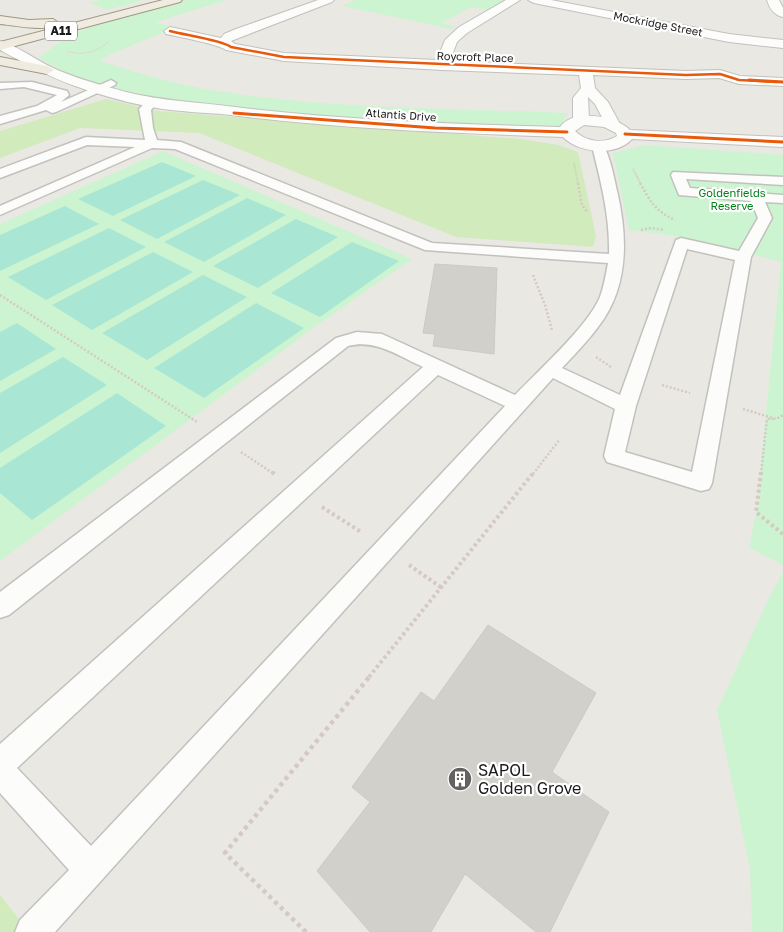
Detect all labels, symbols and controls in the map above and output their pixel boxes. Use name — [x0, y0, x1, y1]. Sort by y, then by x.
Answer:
street label: Mockridge Street — [612, 8, 704, 39]
road number: A11 — [45, 22, 77, 40]
street label: Roycroft Place — [436, 49, 514, 64]
street label: Atlantis Drive — [365, 106, 437, 123]
park label: Goldenfields Reserve — [698, 186, 766, 212]
place label: SAPOL Golden Grove — [478, 760, 581, 798]
building icon: SAPOL Golden Grove — [447, 766, 473, 792]

